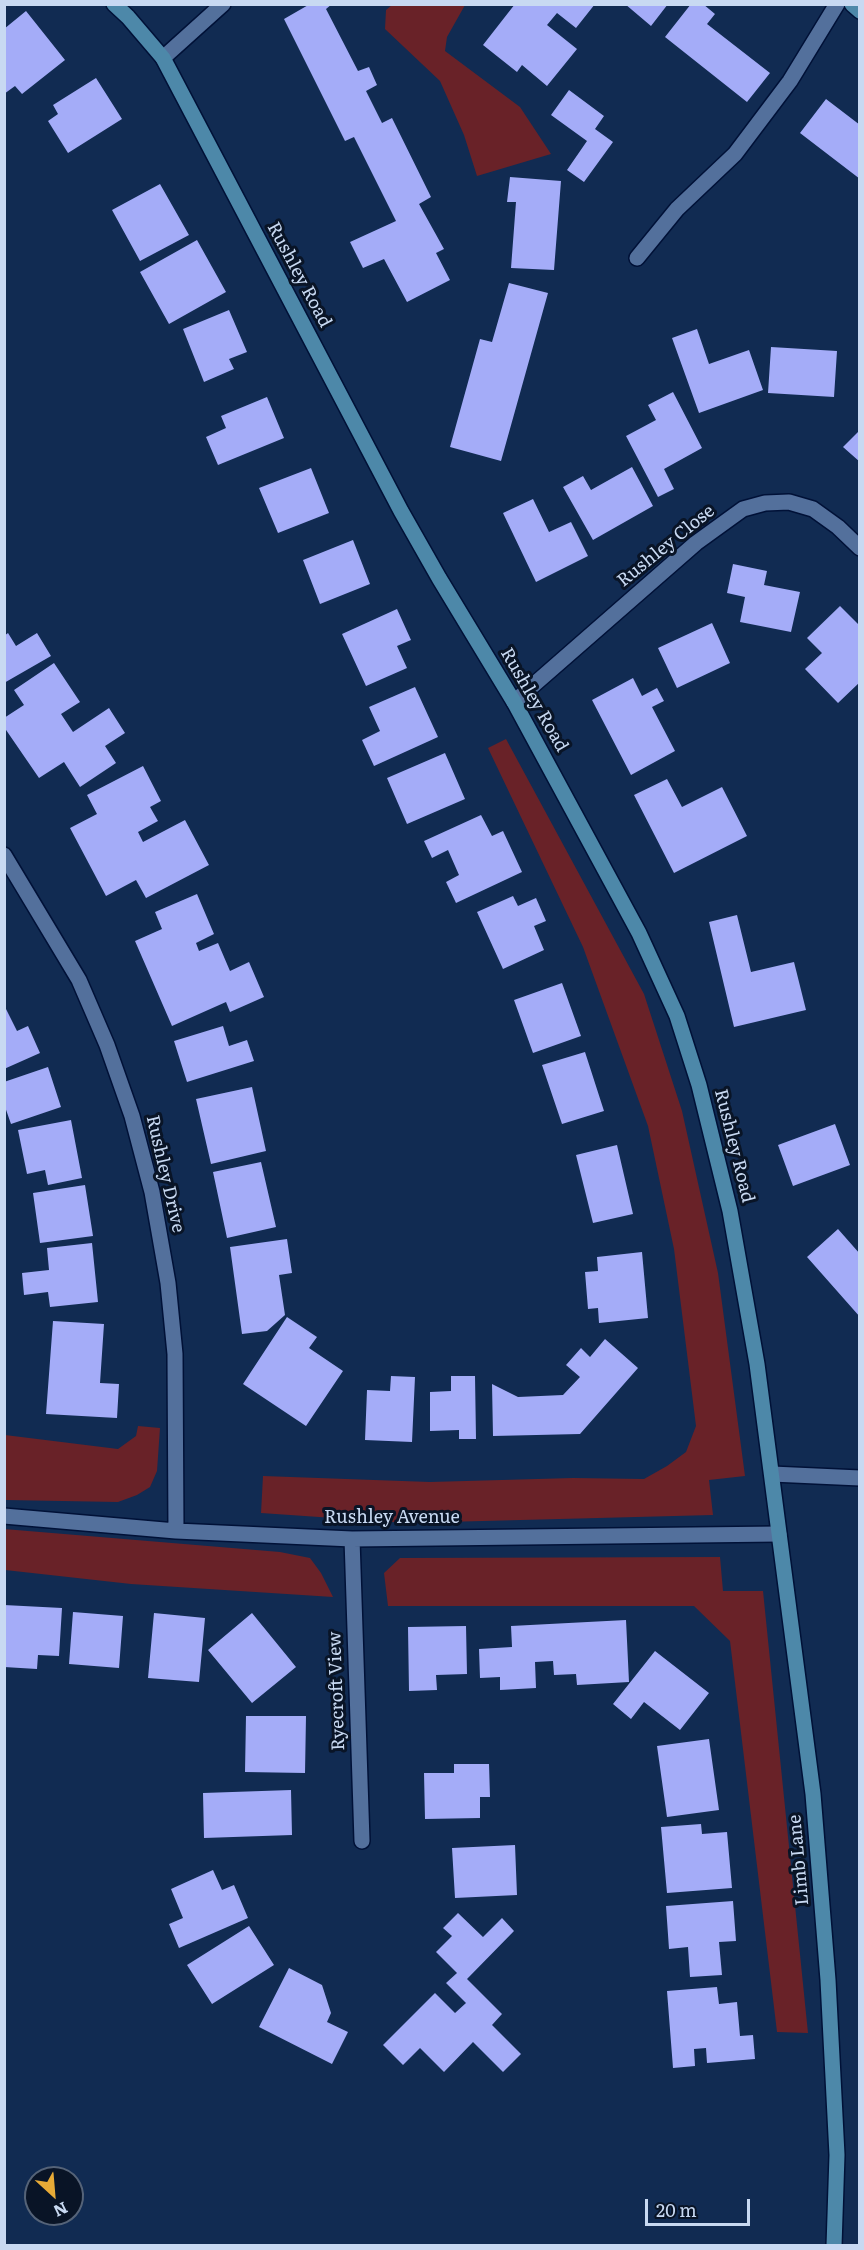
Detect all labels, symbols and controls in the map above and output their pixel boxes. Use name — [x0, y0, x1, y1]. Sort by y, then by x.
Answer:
street label: Rushley Road — [262, 219, 336, 331]
street label: Rushley Close — [613, 500, 719, 592]
street label: Rushley Road — [496, 644, 572, 756]
street label: Rushley Road — [709, 1087, 759, 1205]
street label: Rushley Drive — [141, 1113, 189, 1235]
street label: Rushley Avenue — [324, 1507, 460, 1529]
street label: Ryecroft View — [324, 1631, 350, 1751]
street label: Limb Lane — [784, 1814, 814, 1906]
north arrow — [24, 2166, 84, 2226]
scale bar — [648, 2187, 753, 2225]
text: 20 m — [656, 2196, 697, 2223]
text: N — [50, 2197, 72, 2224]

